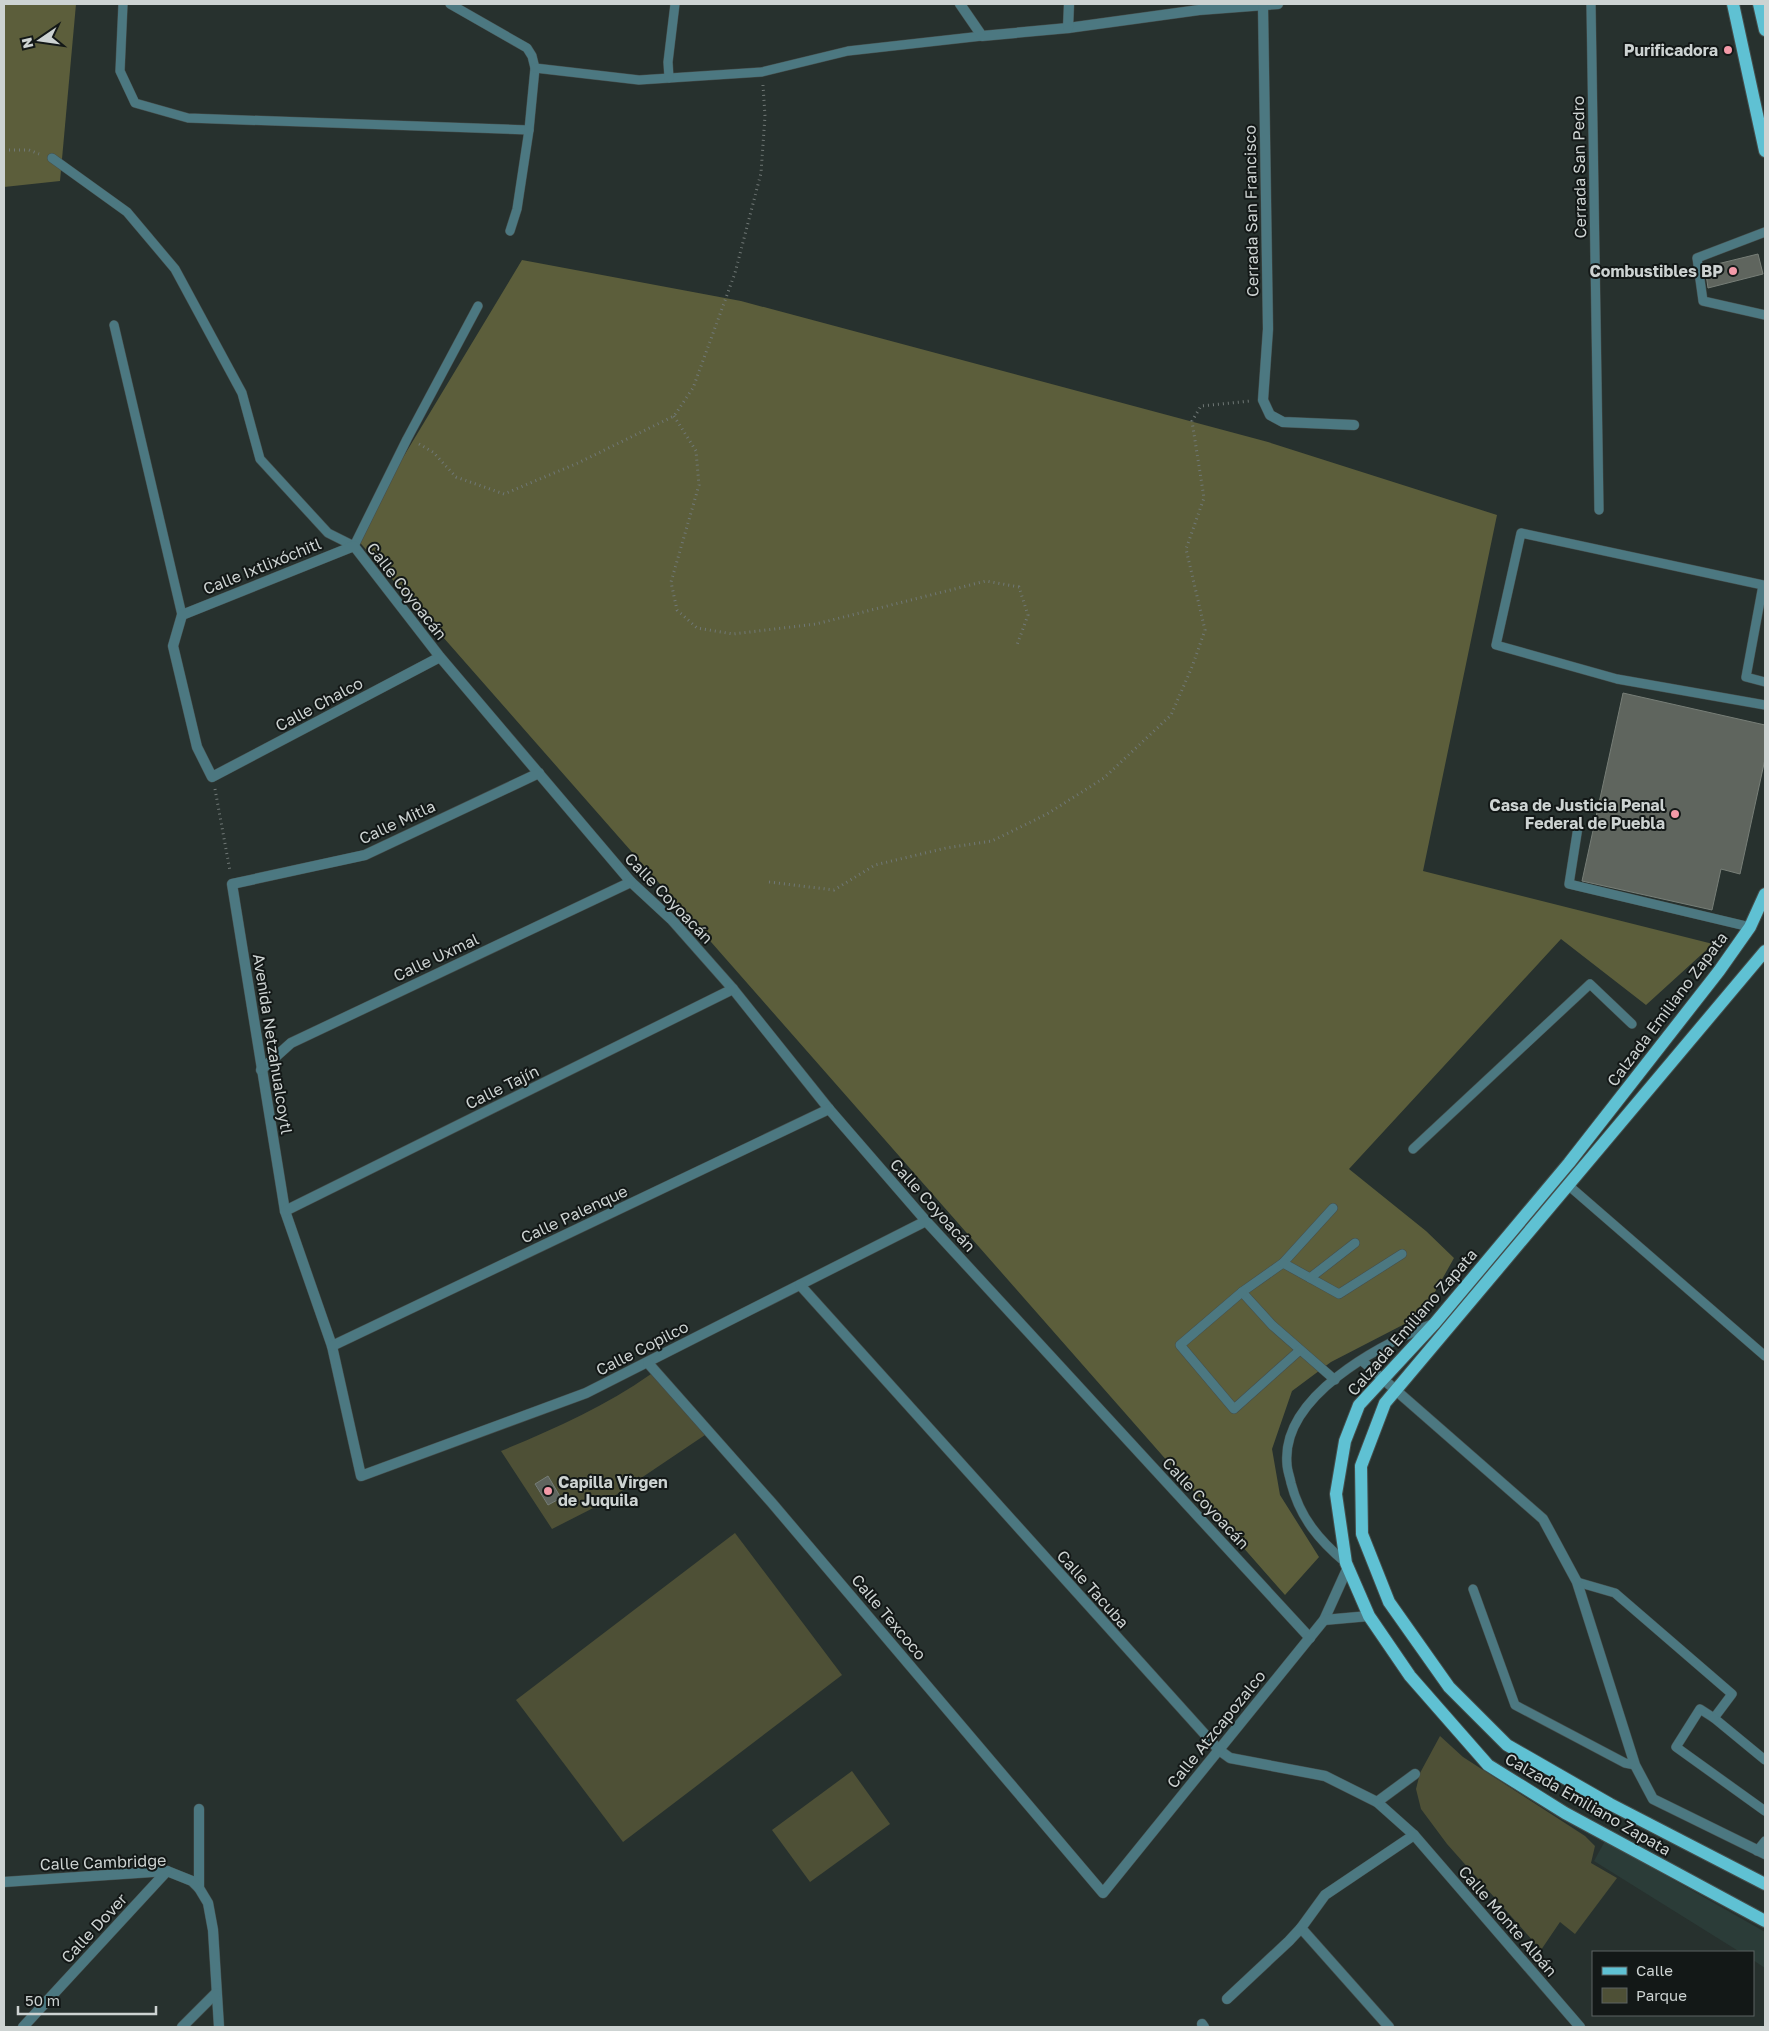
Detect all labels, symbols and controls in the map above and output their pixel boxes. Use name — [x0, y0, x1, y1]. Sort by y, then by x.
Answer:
north arrow — [15, 15, 65, 65]
text: N — [17, 36, 36, 50]
place label: Purificadora — [1624, 40, 1718, 60]
marker: Purificadora — [1722, 44, 1734, 56]
street label: Cerrada San Pedro — [1568, 96, 1590, 238]
street label: Cerrada San Francisco — [1240, 125, 1262, 297]
place label: Combustibles BP — [1589, 261, 1723, 281]
marker: Combustibles BP — [1727, 265, 1739, 277]
street label: Calle Ixtlixóchitl — [200, 533, 324, 599]
street label: Calle Coyoacán — [363, 538, 451, 644]
street label: Calle Chalco — [272, 673, 366, 735]
place label: Casa de Justicia Penal Federal de Puebla — [1489, 795, 1666, 833]
street label: Calle Mitla — [356, 796, 438, 848]
marker: Casa de Justicia Penal Federal de Puebla — [1669, 808, 1681, 820]
street label: Calle Coyoacán — [621, 848, 717, 948]
street label: Calle Uxmal — [390, 928, 482, 986]
street label: Calzada Emiliano Zapata — [1602, 928, 1732, 1090]
street label: Avenida Netzahualcoytl — [249, 952, 297, 1136]
street label: Calle Tajín — [462, 1061, 542, 1113]
street label: Calle Coyoacán — [886, 1154, 980, 1256]
street label: Calle Palenque — [517, 1181, 631, 1247]
street label: Calzada Emiliano Zapata — [1343, 1244, 1481, 1400]
street label: Calle Copilco — [592, 1316, 692, 1380]
street label: Calle Coyoacán — [1158, 1453, 1254, 1553]
place label: Capilla Virgen de Juquila — [558, 1472, 668, 1510]
marker: Capilla Virgen de Juquila — [542, 1485, 554, 1497]
street label: Calle Tacuba — [1053, 1546, 1133, 1632]
street label: Calle Texcoco — [847, 1570, 931, 1664]
street label: Calle Atzcapozalco — [1162, 1666, 1270, 1792]
street label: Calzada Emiliano Zapata — [1502, 1748, 1674, 1860]
street label: Calle Cambridge — [39, 1850, 167, 1874]
street label: Calle Monte Albán — [1454, 1862, 1562, 1980]
street label: Calle Dover — [57, 1889, 131, 1967]
legend — [1592, 1951, 1754, 2016]
text: Calle — [1636, 1961, 1673, 1979]
scale bar — [18, 1984, 155, 2016]
text: Parque — [1636, 1986, 1687, 2004]
text: 50 m — [25, 1991, 60, 2009]

